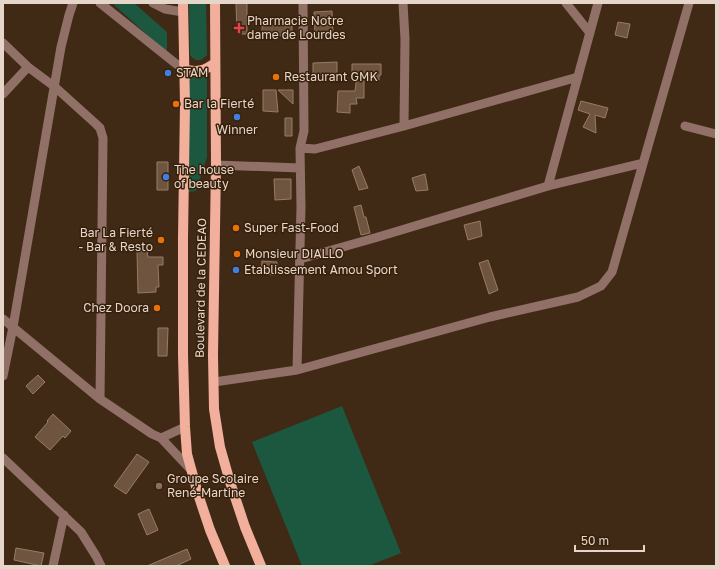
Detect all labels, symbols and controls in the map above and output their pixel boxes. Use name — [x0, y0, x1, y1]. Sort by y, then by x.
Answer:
place label: Pharmacie Notre dame de Lourdes — [247, 13, 346, 42]
marker: Pharmacie Notre dame de Lourdes — [234, 23, 244, 33]
place label: STAM — [176, 65, 208, 80]
marker: STAM — [163, 68, 173, 78]
place label: Restaurant GMK — [284, 69, 378, 84]
marker: Restaurant GMK — [271, 72, 281, 82]
place label: Bar la Fierté — [184, 96, 254, 111]
marker: Bar la Fierté — [171, 99, 181, 109]
marker: Winner — [232, 112, 242, 122]
place label: Winner — [216, 122, 258, 137]
place label: The house of beauty — [174, 162, 234, 191]
marker: The house of beauty — [161, 172, 171, 182]
street label: Boulevard de la CEDEAO — [192, 218, 209, 358]
place label: Super Fast-Food — [244, 220, 339, 235]
marker: Super Fast-Food — [231, 223, 241, 233]
place label: Bar La Fierté - Bar & Resto — [79, 225, 153, 254]
marker: Bar La Fierté - Bar & Resto — [156, 235, 166, 245]
place label: Monsieur DIALLO — [245, 246, 344, 261]
marker: Monsieur DIALLO — [232, 249, 242, 259]
place label: Etablissement Amou Sport — [244, 262, 398, 277]
marker: Etablissement Amou Sport — [231, 265, 241, 275]
place label: Chez Doora — [83, 300, 149, 315]
marker: Chez Doora — [152, 303, 162, 313]
place label: Groupe Scolaire René-Martine — [167, 471, 259, 500]
marker: Groupe Scolaire René-Martine — [154, 481, 164, 491]
scale bar — [575, 527, 644, 553]
text: 50 m — [581, 533, 609, 548]

